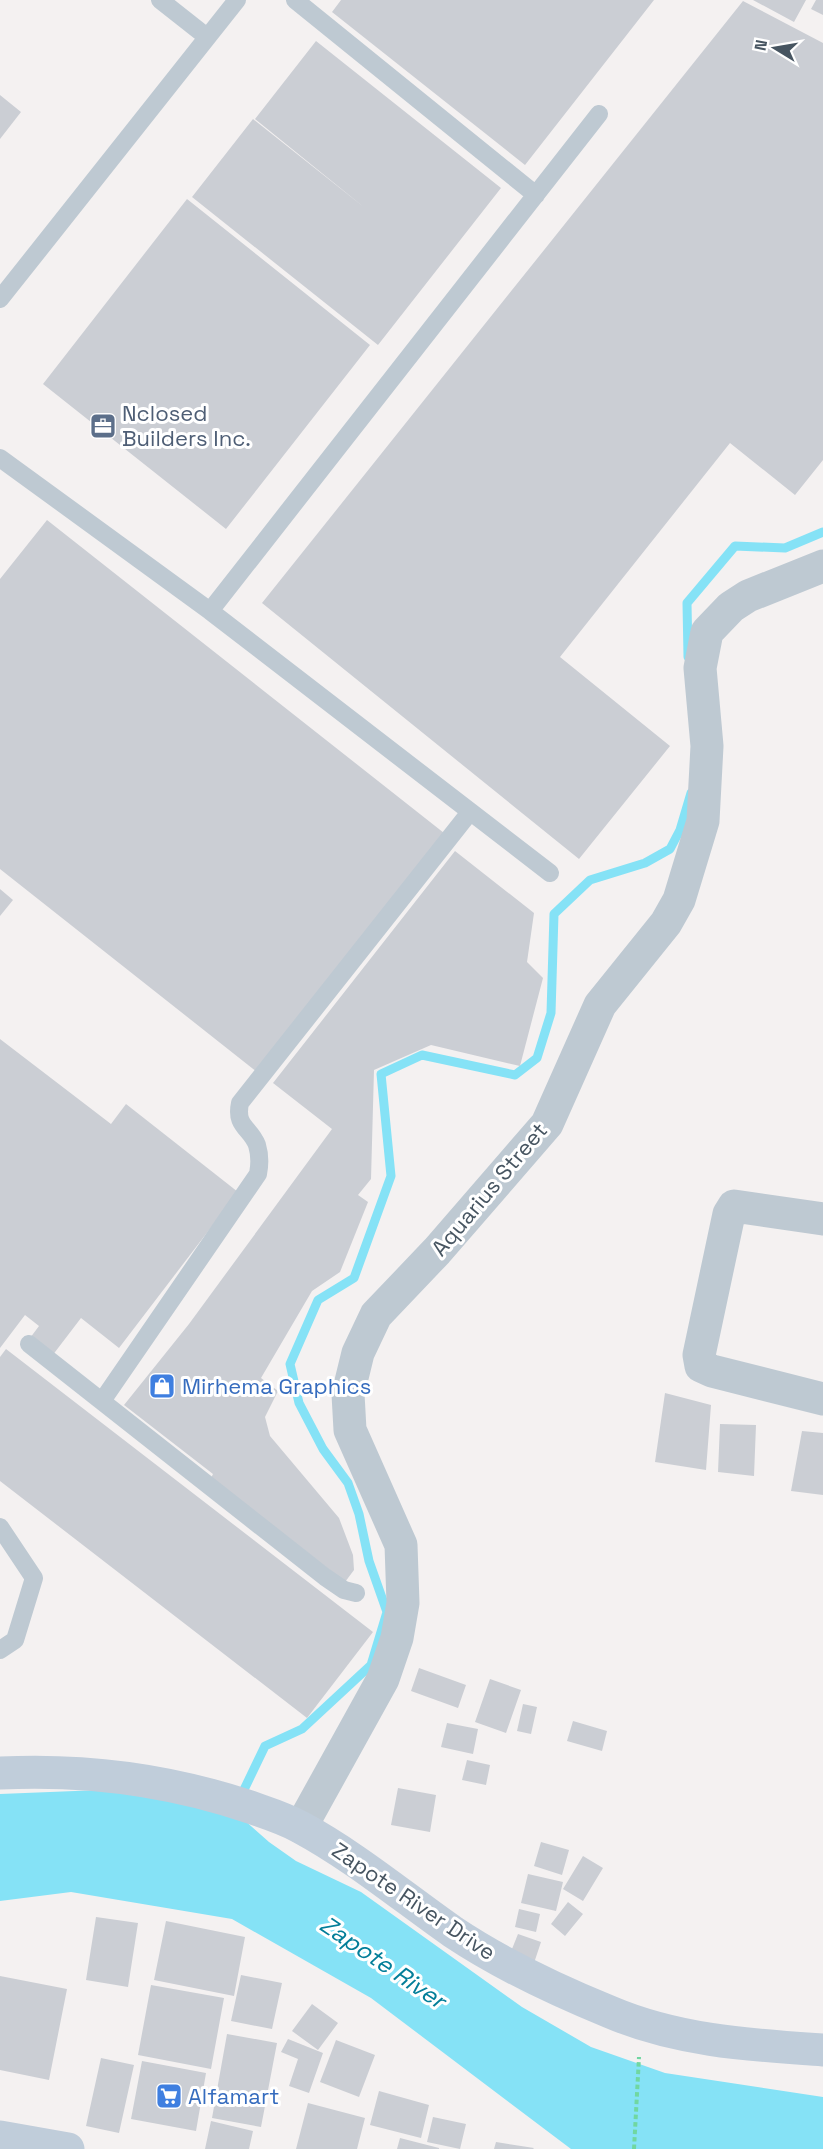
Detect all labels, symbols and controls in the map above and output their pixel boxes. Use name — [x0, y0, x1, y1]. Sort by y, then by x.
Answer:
north arrow — [745, 18, 805, 78]
text: N — [749, 38, 772, 53]
place label: Nclosed Builders Inc. — [122, 399, 251, 452]
office icon: Nclosed Builders Inc. — [88, 411, 118, 441]
street label: Aquarius Street — [425, 1117, 553, 1261]
shop icon: Mirhema Graphics — [147, 1371, 177, 1401]
place label: Mirhema Graphics — [182, 1372, 371, 1400]
street label: Zapote River Drive — [327, 1837, 501, 1965]
water label: Zapote River — [315, 1909, 451, 2015]
supermarket icon: Alfamart — [154, 2081, 184, 2111]
place label: Alfamart — [188, 2082, 279, 2110]

